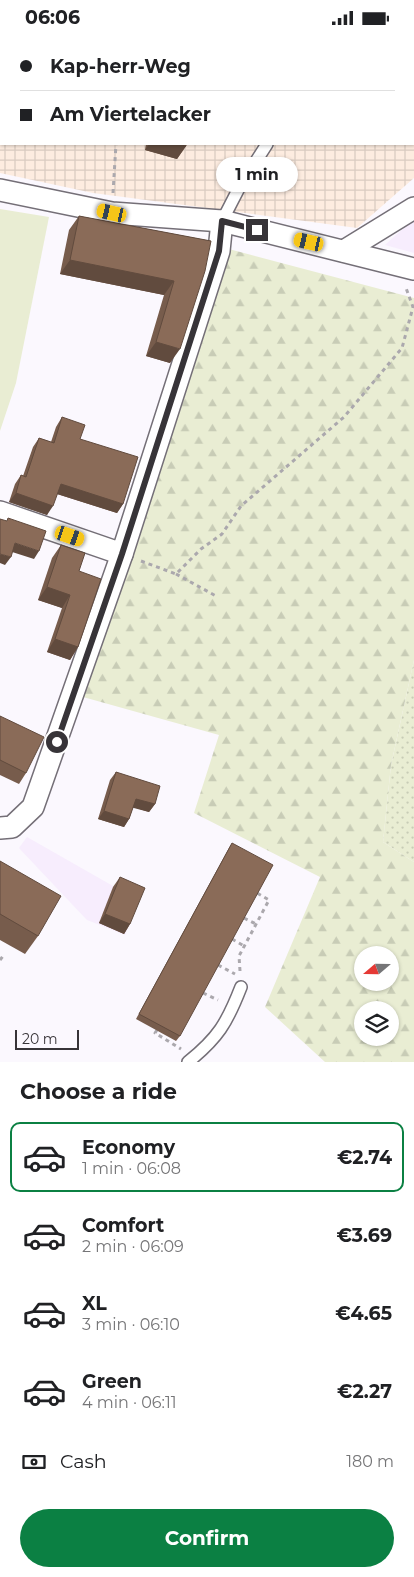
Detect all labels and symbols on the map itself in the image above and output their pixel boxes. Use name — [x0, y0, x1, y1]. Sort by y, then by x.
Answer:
callout: 1 min — [216, 157, 298, 193]
car — [95, 202, 128, 224]
route end — [246, 219, 268, 241]
car — [292, 231, 325, 253]
car — [53, 524, 86, 548]
route start — [46, 731, 68, 753]
north arrow — [354, 946, 399, 991]
scale bar — [15, 1027, 79, 1050]

